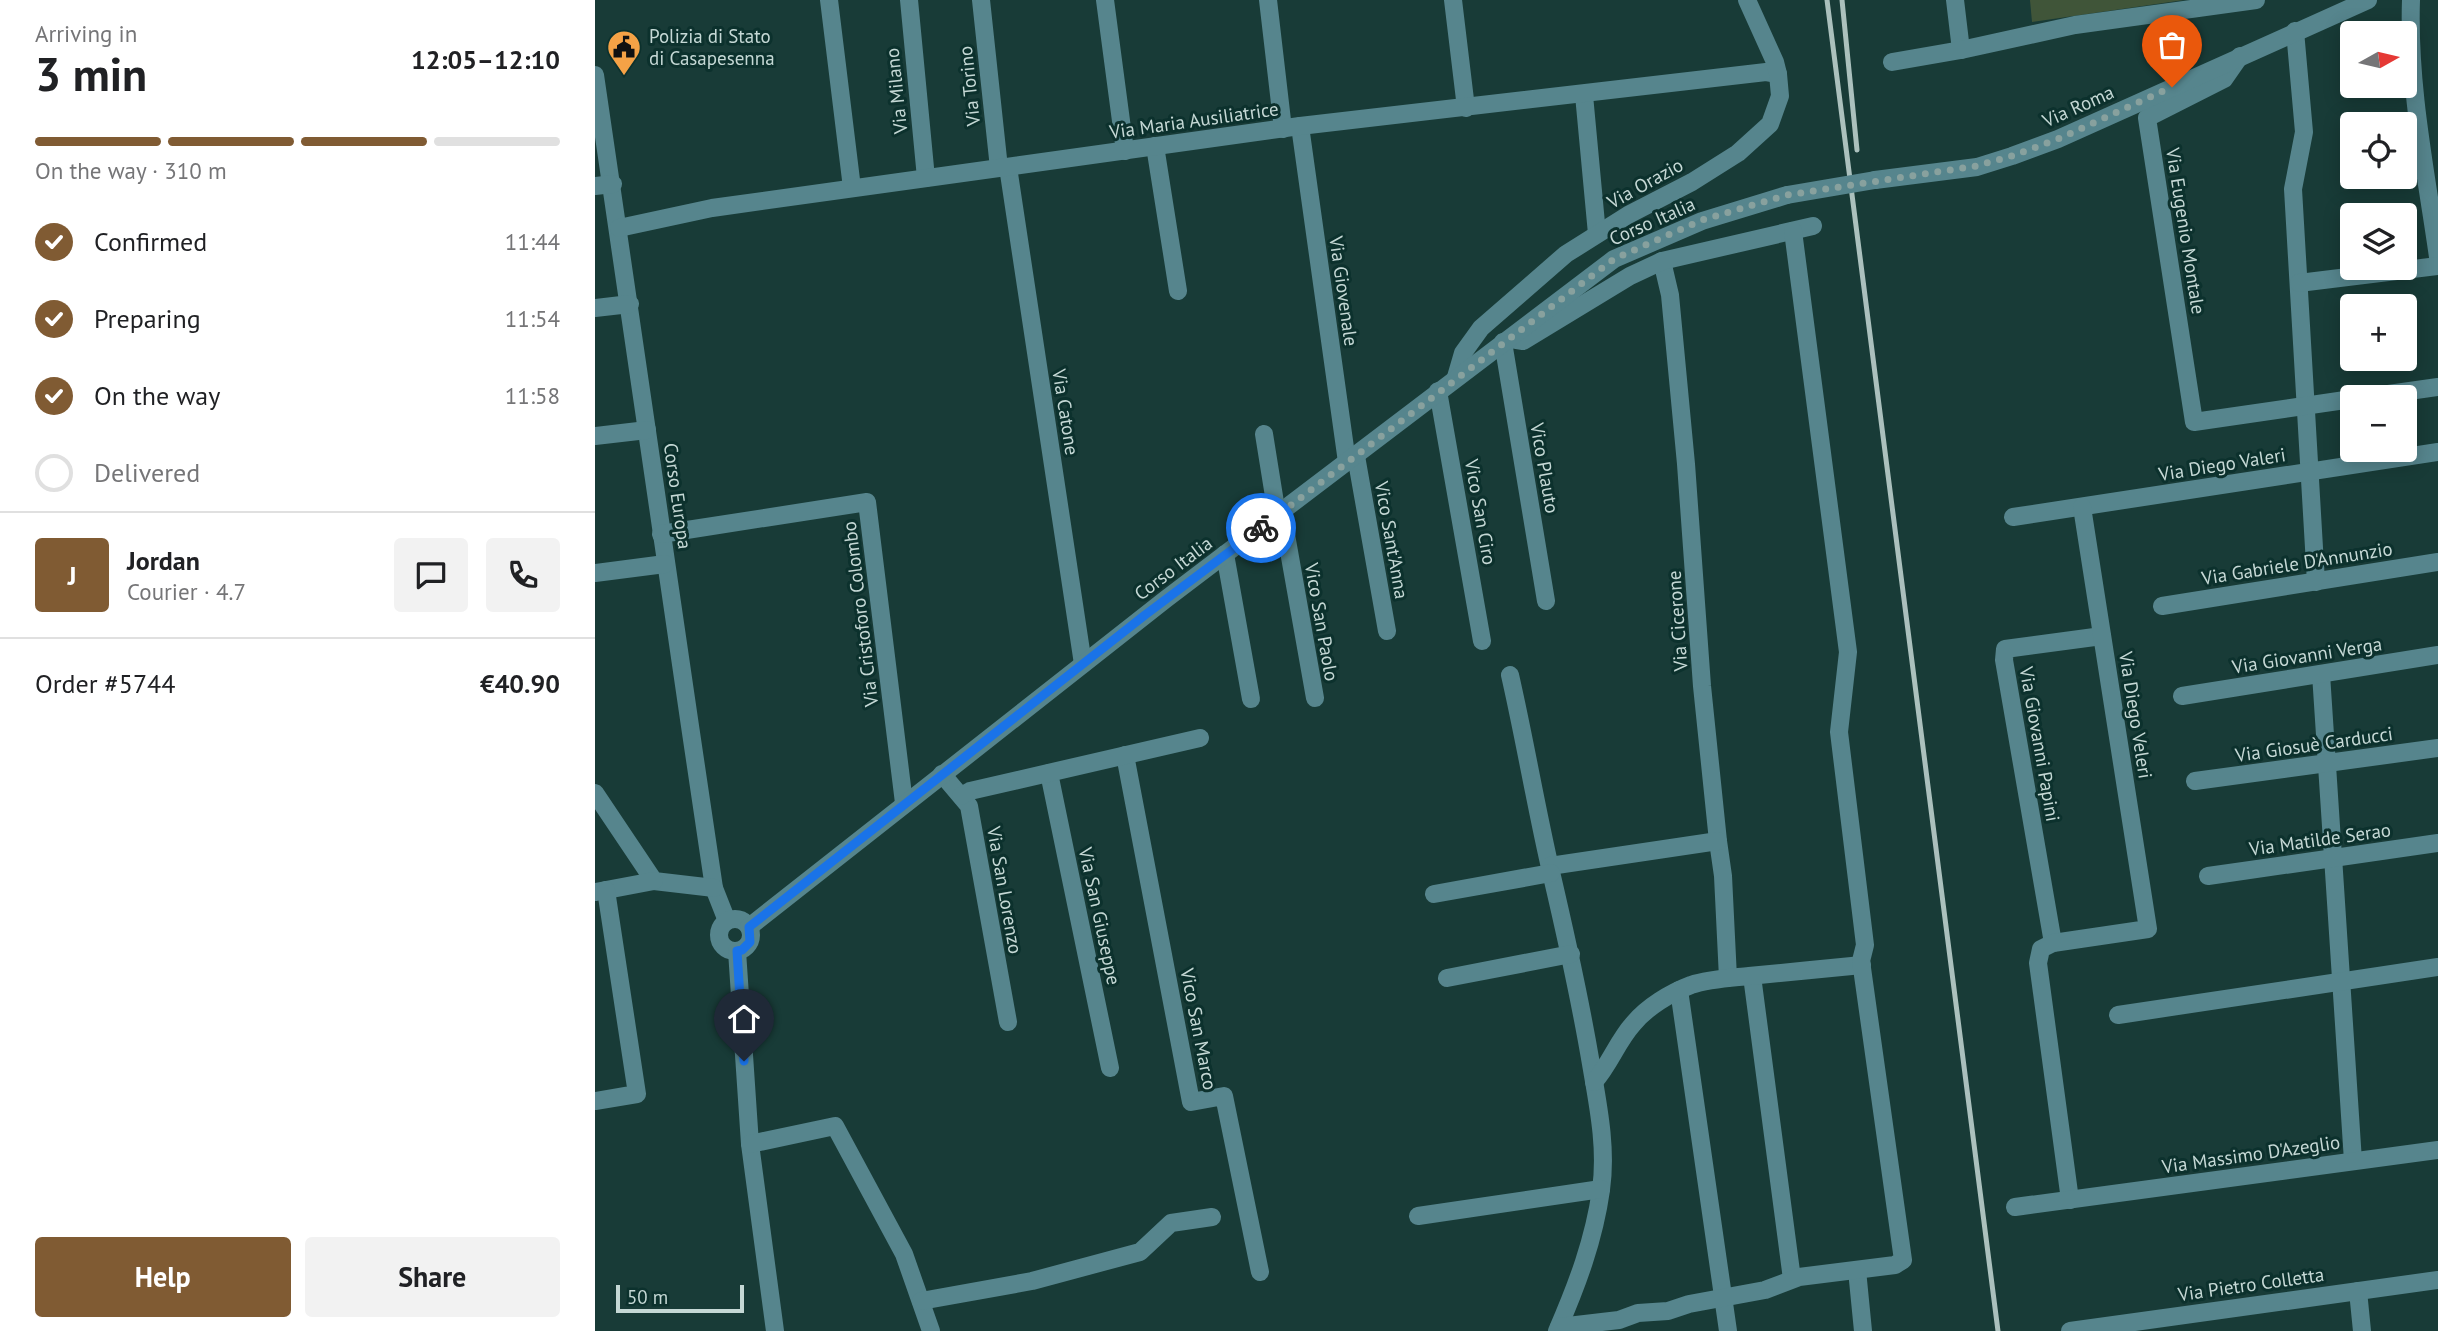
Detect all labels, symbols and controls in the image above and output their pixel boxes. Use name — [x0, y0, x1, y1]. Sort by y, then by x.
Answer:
pin — [2142, 15, 2202, 87]
text: Arriving in — [35, 19, 137, 48]
north arrow — [2340, 21, 2417, 98]
map controls — [2340, 21, 2417, 462]
place label: Polizia di Stato di Casapesenna — [649, 24, 775, 70]
icon: bag — [2153, 26, 2191, 64]
public building icon: Polizia di Stato di Casapesenna — [605, 28, 643, 77]
text: 12:05–12:10 — [411, 43, 560, 76]
text: 3 min — [35, 44, 147, 104]
street label: Via Torino — [953, 45, 985, 128]
street label: Via Milano — [880, 47, 913, 136]
street label: Via Roma — [2038, 80, 2118, 133]
street label: Via Maria Ausiliatrice — [1107, 96, 1280, 144]
button: locate — [2340, 112, 2417, 189]
street label: Via Eugenio Montale — [2161, 145, 2211, 316]
street label: Via Orazio — [1602, 152, 1687, 214]
text: On the way · 310 m — [35, 156, 227, 185]
street label: Corso Italia — [1605, 191, 1699, 251]
button: layers — [2340, 203, 2417, 280]
icon: check — [35, 223, 73, 261]
text: Confirmed — [94, 225, 207, 258]
text: 11:44 — [505, 227, 560, 256]
street label: Via Giovenale — [1324, 234, 1364, 347]
button: + — [2340, 294, 2417, 371]
icon: check — [35, 300, 73, 338]
text: Preparing — [94, 302, 201, 335]
text: 11:54 — [505, 304, 560, 333]
street label: Via Catone — [1047, 366, 1085, 457]
icon: check — [35, 377, 73, 415]
text: On the way — [94, 379, 220, 412]
text: 11:58 — [505, 381, 560, 410]
button: − — [2340, 385, 2417, 462]
street label: Vico Plauto — [1525, 420, 1565, 515]
street label: Corso Europa — [659, 441, 697, 551]
street label: Via Diego Valeri — [2156, 442, 2287, 486]
text: Delivered — [94, 456, 200, 489]
street label: Vico San Ciro — [1460, 456, 1502, 567]
street label: Vico Sant'Anna — [1370, 478, 1414, 601]
courier — [1226, 493, 1296, 563]
icon: bike — [1242, 509, 1280, 547]
street label: Via Cristoforo Colombo — [837, 520, 883, 709]
street label: Corso Italia — [1129, 531, 1217, 605]
street label: Via Gabriele D'Annunzio — [2199, 536, 2394, 590]
button: chat — [394, 538, 468, 612]
button: phone — [486, 538, 560, 612]
text: Jordan — [127, 544, 200, 577]
text: J — [68, 559, 76, 592]
street label: Vico San Paolo — [1300, 560, 1344, 683]
street label: Via Cicerone — [1662, 570, 1693, 673]
text: Courier · 4.7 — [127, 577, 246, 606]
street label: Via Giovanni Verga — [2229, 631, 2384, 679]
street label: Via Diego Veleri — [2114, 649, 2158, 780]
street label: Via Giovanni Papini — [2014, 664, 2065, 823]
text: Order #5744 — [35, 667, 175, 700]
text: €40.90 — [480, 667, 560, 700]
street label: Via Giosuè Carducci — [2233, 721, 2394, 767]
street label: Via Matilde Serao — [2247, 817, 2392, 861]
street label: Via San Lorenzo — [982, 823, 1028, 956]
street label: Via San Giuseppe — [1073, 844, 1126, 987]
street label: Vico San Marco — [1175, 965, 1223, 1092]
pin — [714, 989, 774, 1061]
icon: home — [725, 1000, 763, 1038]
street label: Via Massimo D'Azeglio — [2159, 1130, 2342, 1179]
button: Help — [35, 1237, 291, 1317]
button: Share — [305, 1237, 560, 1317]
street label: Via Pietro Colletta — [2175, 1262, 2326, 1306]
scale bar — [616, 1282, 744, 1314]
text: 50 m — [627, 1285, 668, 1309]

